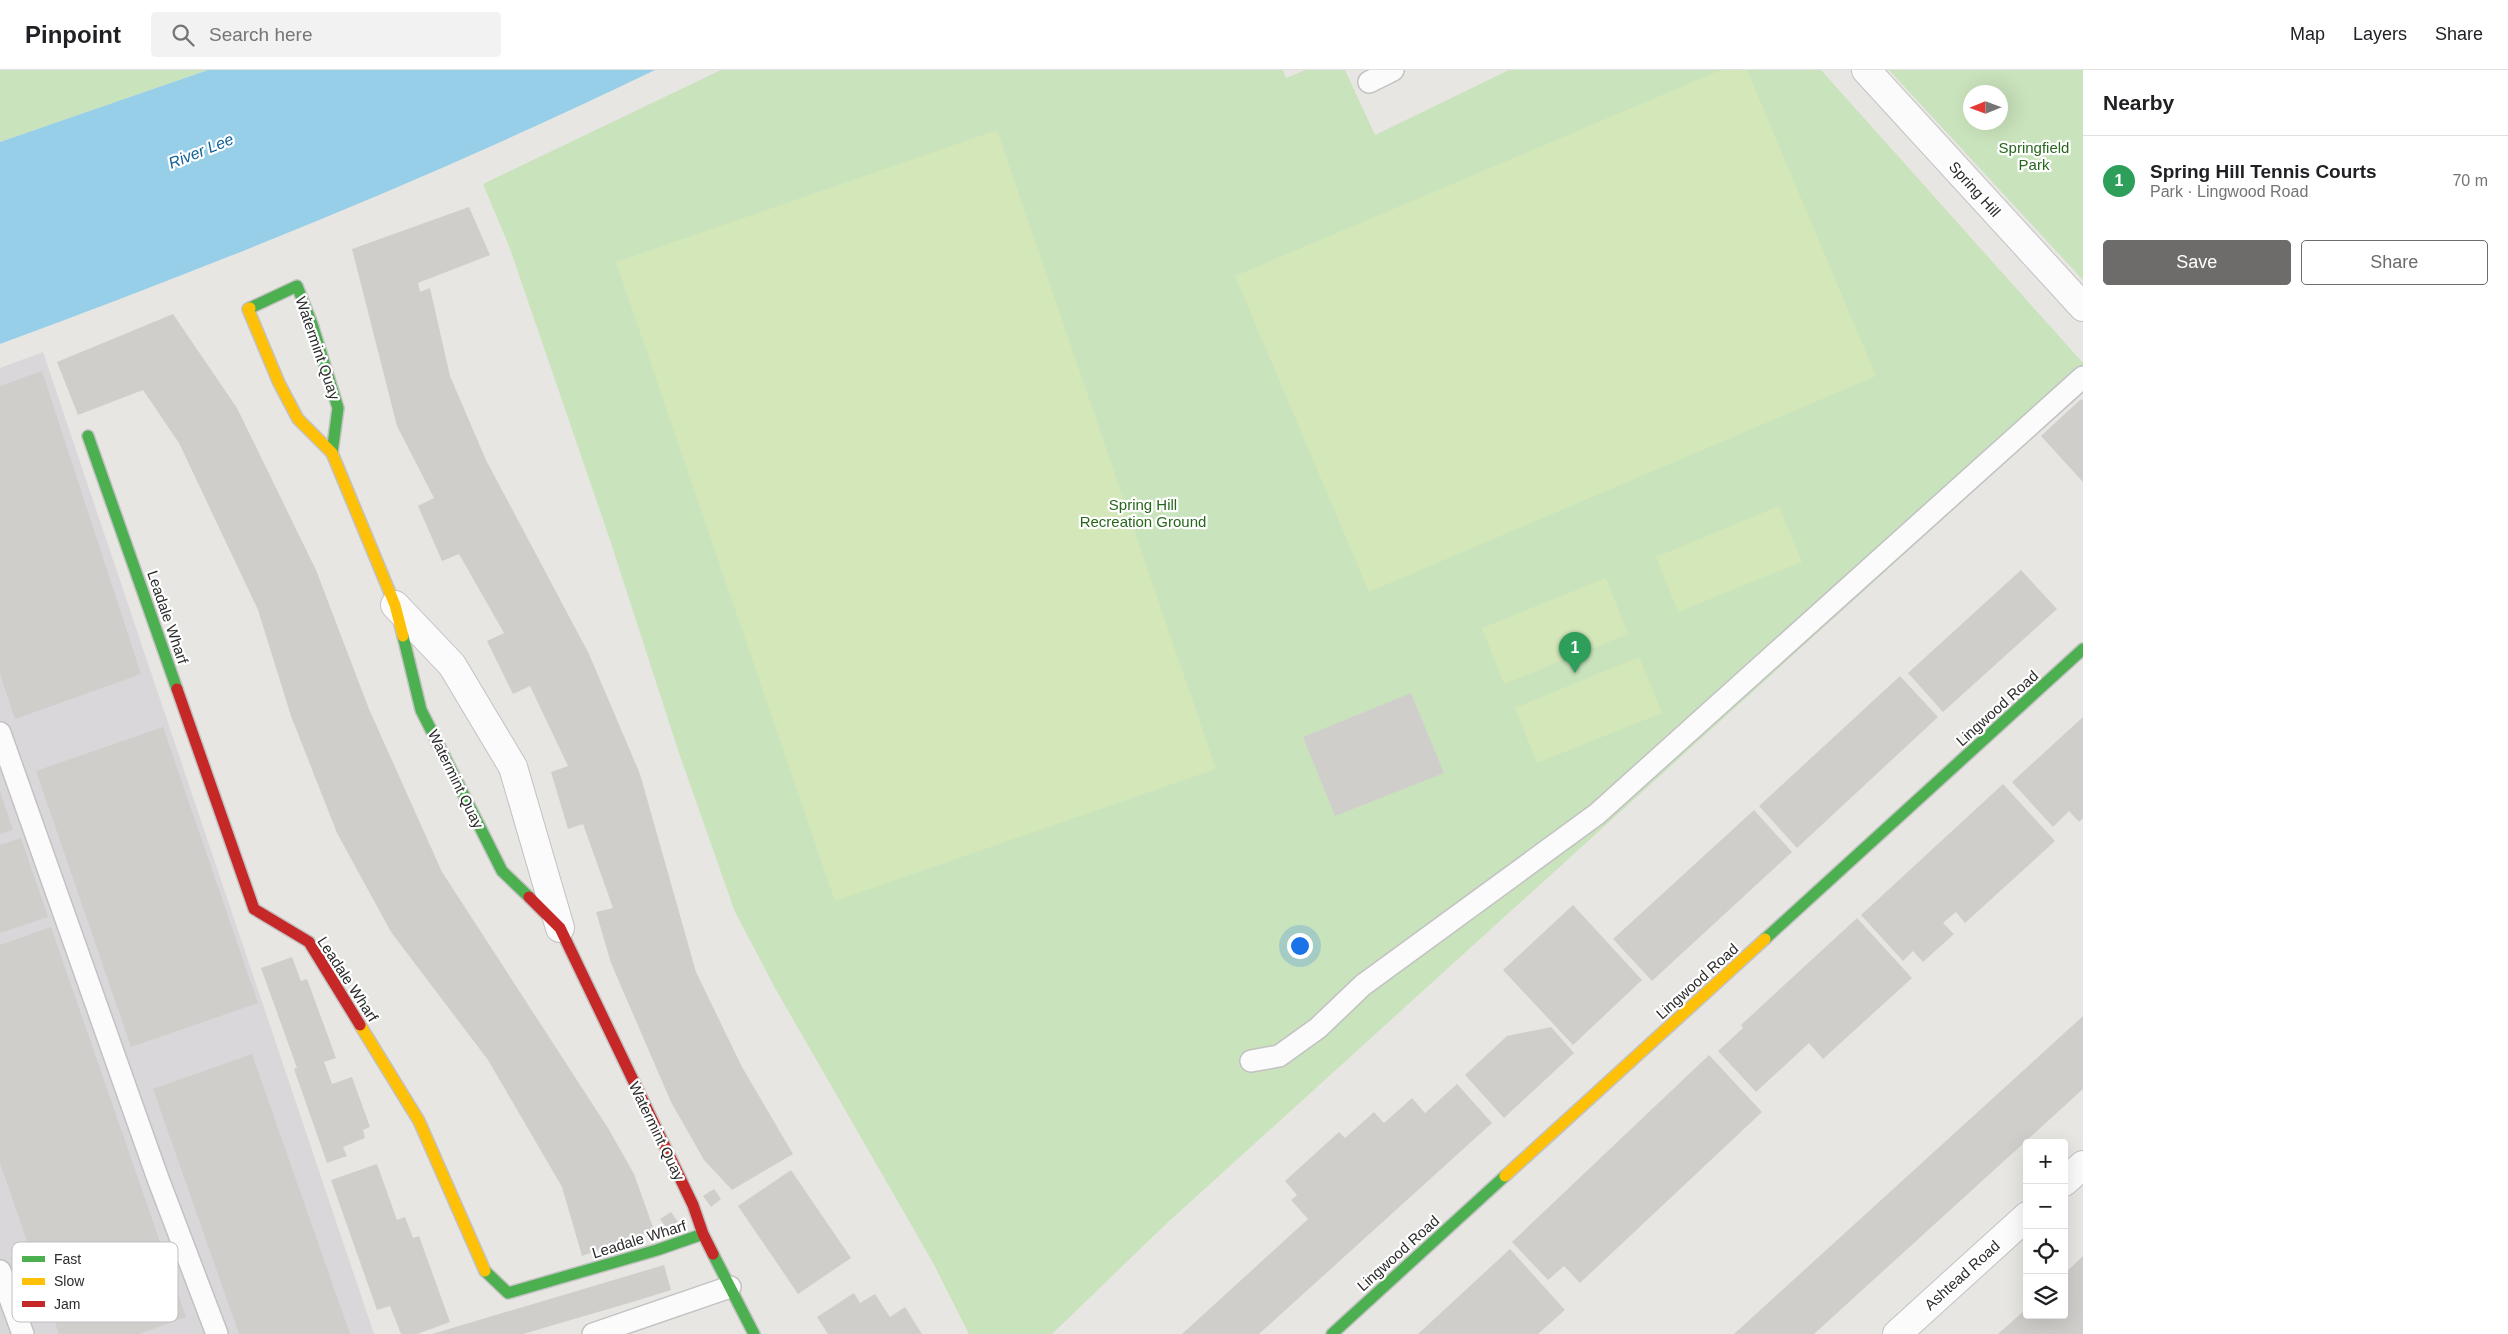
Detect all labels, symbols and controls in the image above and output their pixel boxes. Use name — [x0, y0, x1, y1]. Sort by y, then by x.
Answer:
search box — [151, 12, 501, 57]
text: Pinpoint — [25, 21, 121, 48]
icon: search — [169, 21, 197, 49]
text: Search here — [209, 24, 313, 45]
text: Map — [2290, 24, 2325, 44]
text: Layers — [2353, 24, 2407, 44]
text: Share — [2435, 24, 2483, 44]
north arrow — [1963, 85, 2008, 130]
text: Nearby — [2103, 91, 2174, 114]
water label: River Lee — [166, 130, 236, 172]
park label: Springfield Park — [1999, 139, 2069, 173]
street label: Spring Hill — [1946, 158, 2004, 220]
text: Spring Hill Tennis Courts — [2150, 161, 2377, 182]
text: 1 — [2115, 172, 2123, 189]
text: 70 m — [2452, 172, 2488, 189]
text: Park · Lingwood Road — [2150, 183, 2308, 200]
button: Save — [2103, 240, 2291, 285]
button: Share — [2301, 240, 2488, 285]
street label: Watermint Quay — [292, 294, 344, 402]
park label: Spring Hill Recreation Ground — [1080, 496, 1206, 530]
street label: Leadale Wharf — [144, 568, 192, 667]
pin: 1 — [1559, 632, 1591, 673]
street label: Lingwood Road — [1953, 667, 2041, 749]
street label: Watermint Quay — [425, 727, 487, 832]
street label: Leadale Wharf — [314, 933, 382, 1025]
your location — [1287, 933, 1313, 959]
street label: Lingwood Road — [1653, 940, 1741, 1022]
street label: Watermint Quay — [626, 1079, 688, 1184]
map controls — [2023, 1139, 2068, 1319]
button: + — [2023, 1139, 2068, 1184]
button: − — [2023, 1184, 2068, 1229]
street label: Lingwood Road — [1354, 1212, 1442, 1294]
street label: Leadale Wharf — [590, 1216, 689, 1261]
button: locate — [2023, 1229, 2068, 1274]
street label: Ashtead Road — [1921, 1237, 2003, 1313]
legend — [12, 1242, 178, 1322]
text: Fast — [54, 1251, 81, 1267]
text: Slow — [54, 1273, 85, 1289]
button: layers — [2023, 1274, 2068, 1319]
text: Jam — [54, 1296, 80, 1312]

